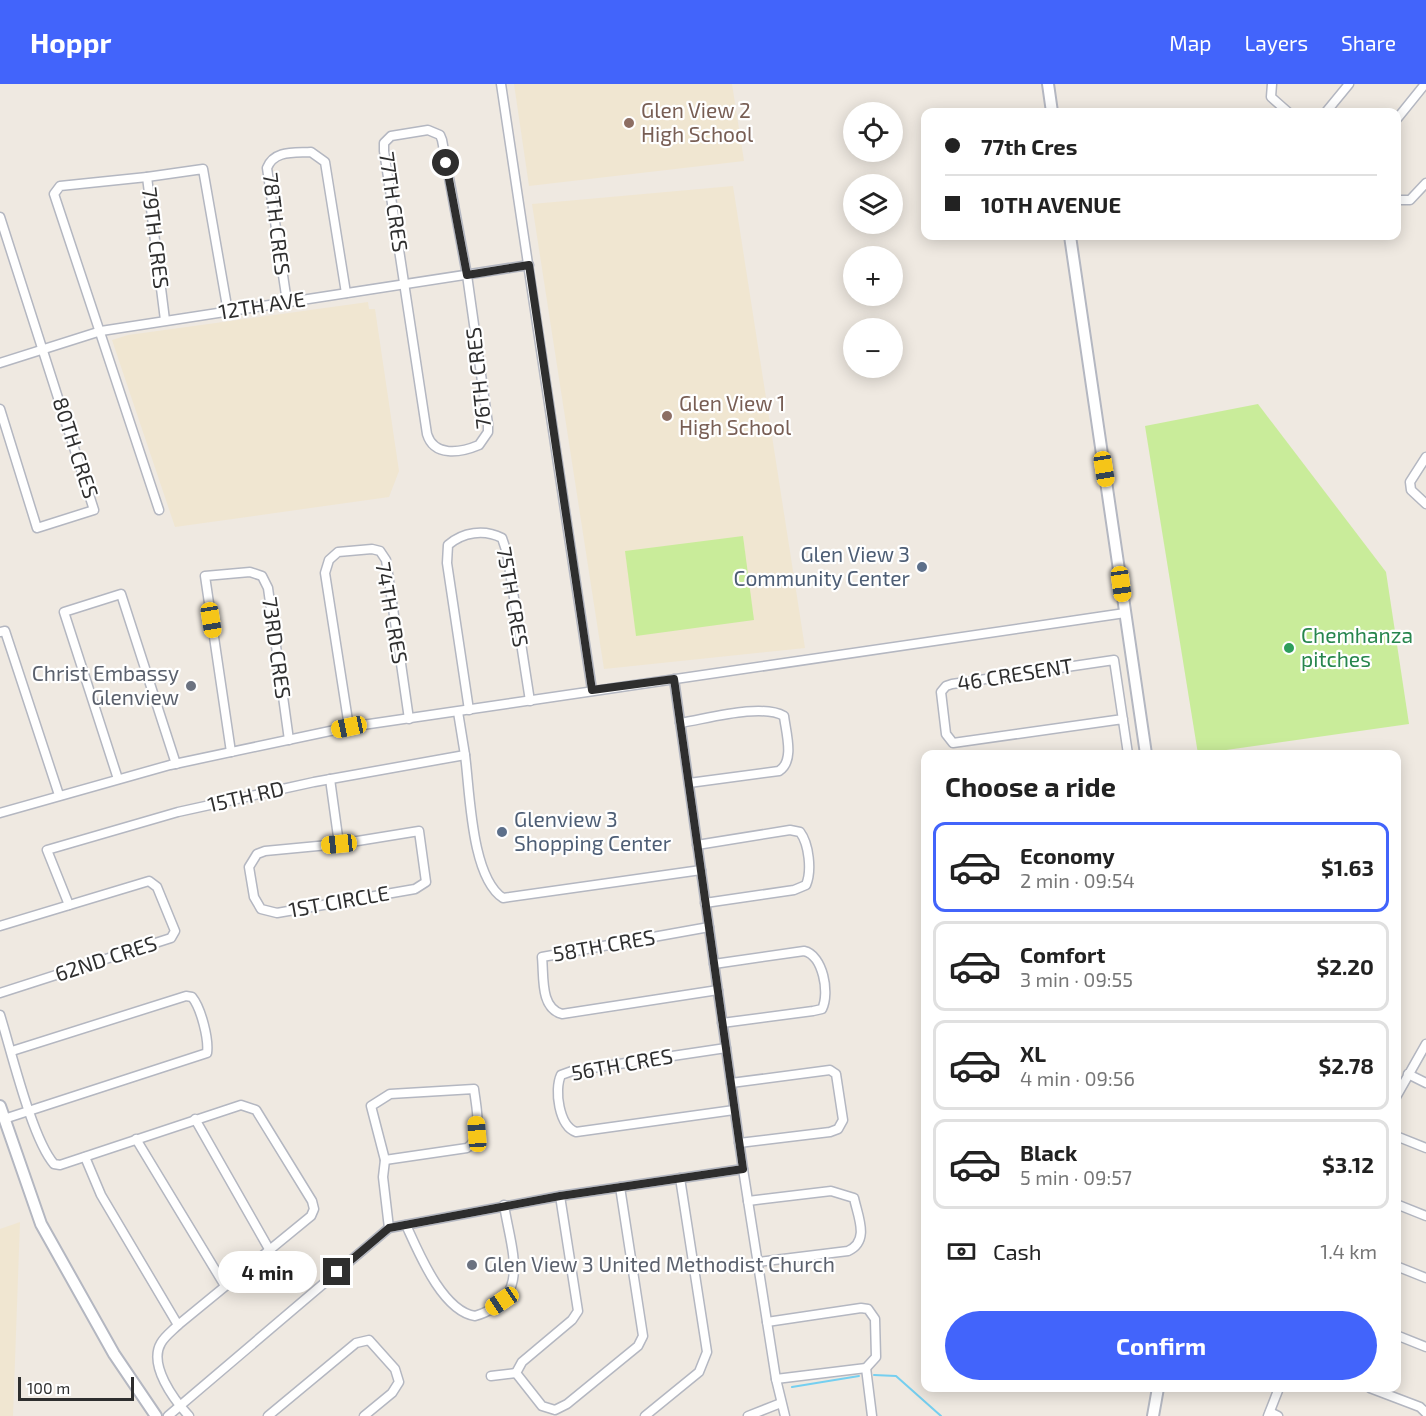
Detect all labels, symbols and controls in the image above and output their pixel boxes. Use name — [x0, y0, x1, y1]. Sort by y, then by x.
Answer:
text: Hoppr — [30, 25, 111, 59]
text: Map — [1169, 30, 1211, 55]
text: Layers — [1244, 30, 1308, 55]
text: Share — [1341, 30, 1396, 55]
place label: Glen View 2 High School — [641, 97, 754, 146]
map controls — [843, 102, 903, 378]
button: locate — [843, 102, 903, 162]
marker: Glen View 2 High School — [622, 116, 636, 130]
text: 77th Cres — [981, 133, 1077, 159]
route start — [432, 149, 459, 176]
street label: 77TH CRES — [375, 150, 414, 253]
street label: 78TH CRES — [259, 171, 296, 276]
button: layers — [843, 174, 903, 234]
street label: 79TH CRES — [138, 186, 175, 290]
text: 10TH AVENUE — [981, 191, 1121, 217]
button: + — [843, 246, 903, 306]
street label: 12TH AVE — [217, 285, 307, 324]
button: − — [843, 318, 903, 378]
street label: 76TH CRES — [460, 326, 495, 430]
place label: Glen View 1 High School — [679, 390, 792, 439]
street label: 80TH CRES — [48, 394, 105, 501]
marker: Glen View 1 High School — [660, 409, 674, 423]
car — [1092, 450, 1116, 488]
place label: Glen View 3 Community Center — [733, 541, 911, 590]
street label: 75TH CRES — [492, 545, 535, 649]
street label: 74TH CRES — [371, 560, 414, 666]
marker: Glen View 3 Community Center — [915, 560, 929, 574]
car — [1110, 565, 1132, 603]
street label: 73RD CRES — [258, 595, 297, 700]
car — [199, 601, 223, 639]
place label: Chemhanza pitches — [1301, 622, 1413, 671]
marker: Chemhanza pitches — [1282, 641, 1296, 655]
street label: 46 CRESENT — [955, 652, 1074, 695]
place label: Christ Embassy Glenview — [32, 660, 179, 709]
marker: Christ Embassy Glenview — [184, 679, 198, 693]
car — [330, 714, 368, 740]
text: Choose a ride — [945, 770, 1116, 802]
street label: 15TH RD — [205, 775, 286, 816]
place label: Glenview 3 Shopping Center — [514, 806, 672, 855]
marker: Glenview 3 Shopping Center — [495, 825, 509, 839]
car — [320, 833, 358, 855]
icon: car — [948, 840, 1002, 894]
text: Economy — [1020, 842, 1115, 868]
text: $1.63 — [1321, 854, 1374, 880]
text: 2 min · 09:54 — [1020, 868, 1135, 892]
street label: 1ST CIRCLE — [287, 879, 391, 922]
street label: 58TH CRES — [551, 923, 657, 966]
street label: 62ND CRES — [51, 929, 160, 986]
icon: car — [948, 939, 1002, 993]
text: Comfort — [1020, 941, 1105, 967]
text: $2.20 — [1316, 953, 1374, 979]
text: 3 min · 09:55 — [1020, 967, 1133, 991]
icon: car — [948, 1038, 1002, 1092]
text: XL — [1020, 1040, 1046, 1066]
street label: 56TH CRES — [569, 1042, 674, 1085]
text: $2.78 — [1318, 1052, 1374, 1078]
text: 4 min · 09:56 — [1020, 1066, 1135, 1090]
car — [467, 1115, 487, 1153]
icon: car — [948, 1137, 1002, 1191]
text: Black — [1020, 1139, 1077, 1165]
text: $3.12 — [1322, 1151, 1374, 1177]
text: 5 min · 09:57 — [1020, 1165, 1132, 1189]
icon: cash — [945, 1235, 978, 1268]
text: Cash — [993, 1238, 1042, 1264]
text: 1.4 km — [1320, 1239, 1377, 1263]
callout: 4 min — [217, 1251, 316, 1293]
place label: Glen View 3 United Methodist Church — [484, 1251, 835, 1276]
route end — [323, 1258, 350, 1285]
marker: Glen View 3 United Methodist Church — [465, 1258, 479, 1272]
text: 4 min — [241, 1260, 294, 1284]
car — [482, 1283, 522, 1319]
button: Confirm — [945, 1311, 1377, 1380]
scale bar — [18, 1374, 134, 1402]
text: 100 m — [27, 1378, 70, 1397]

